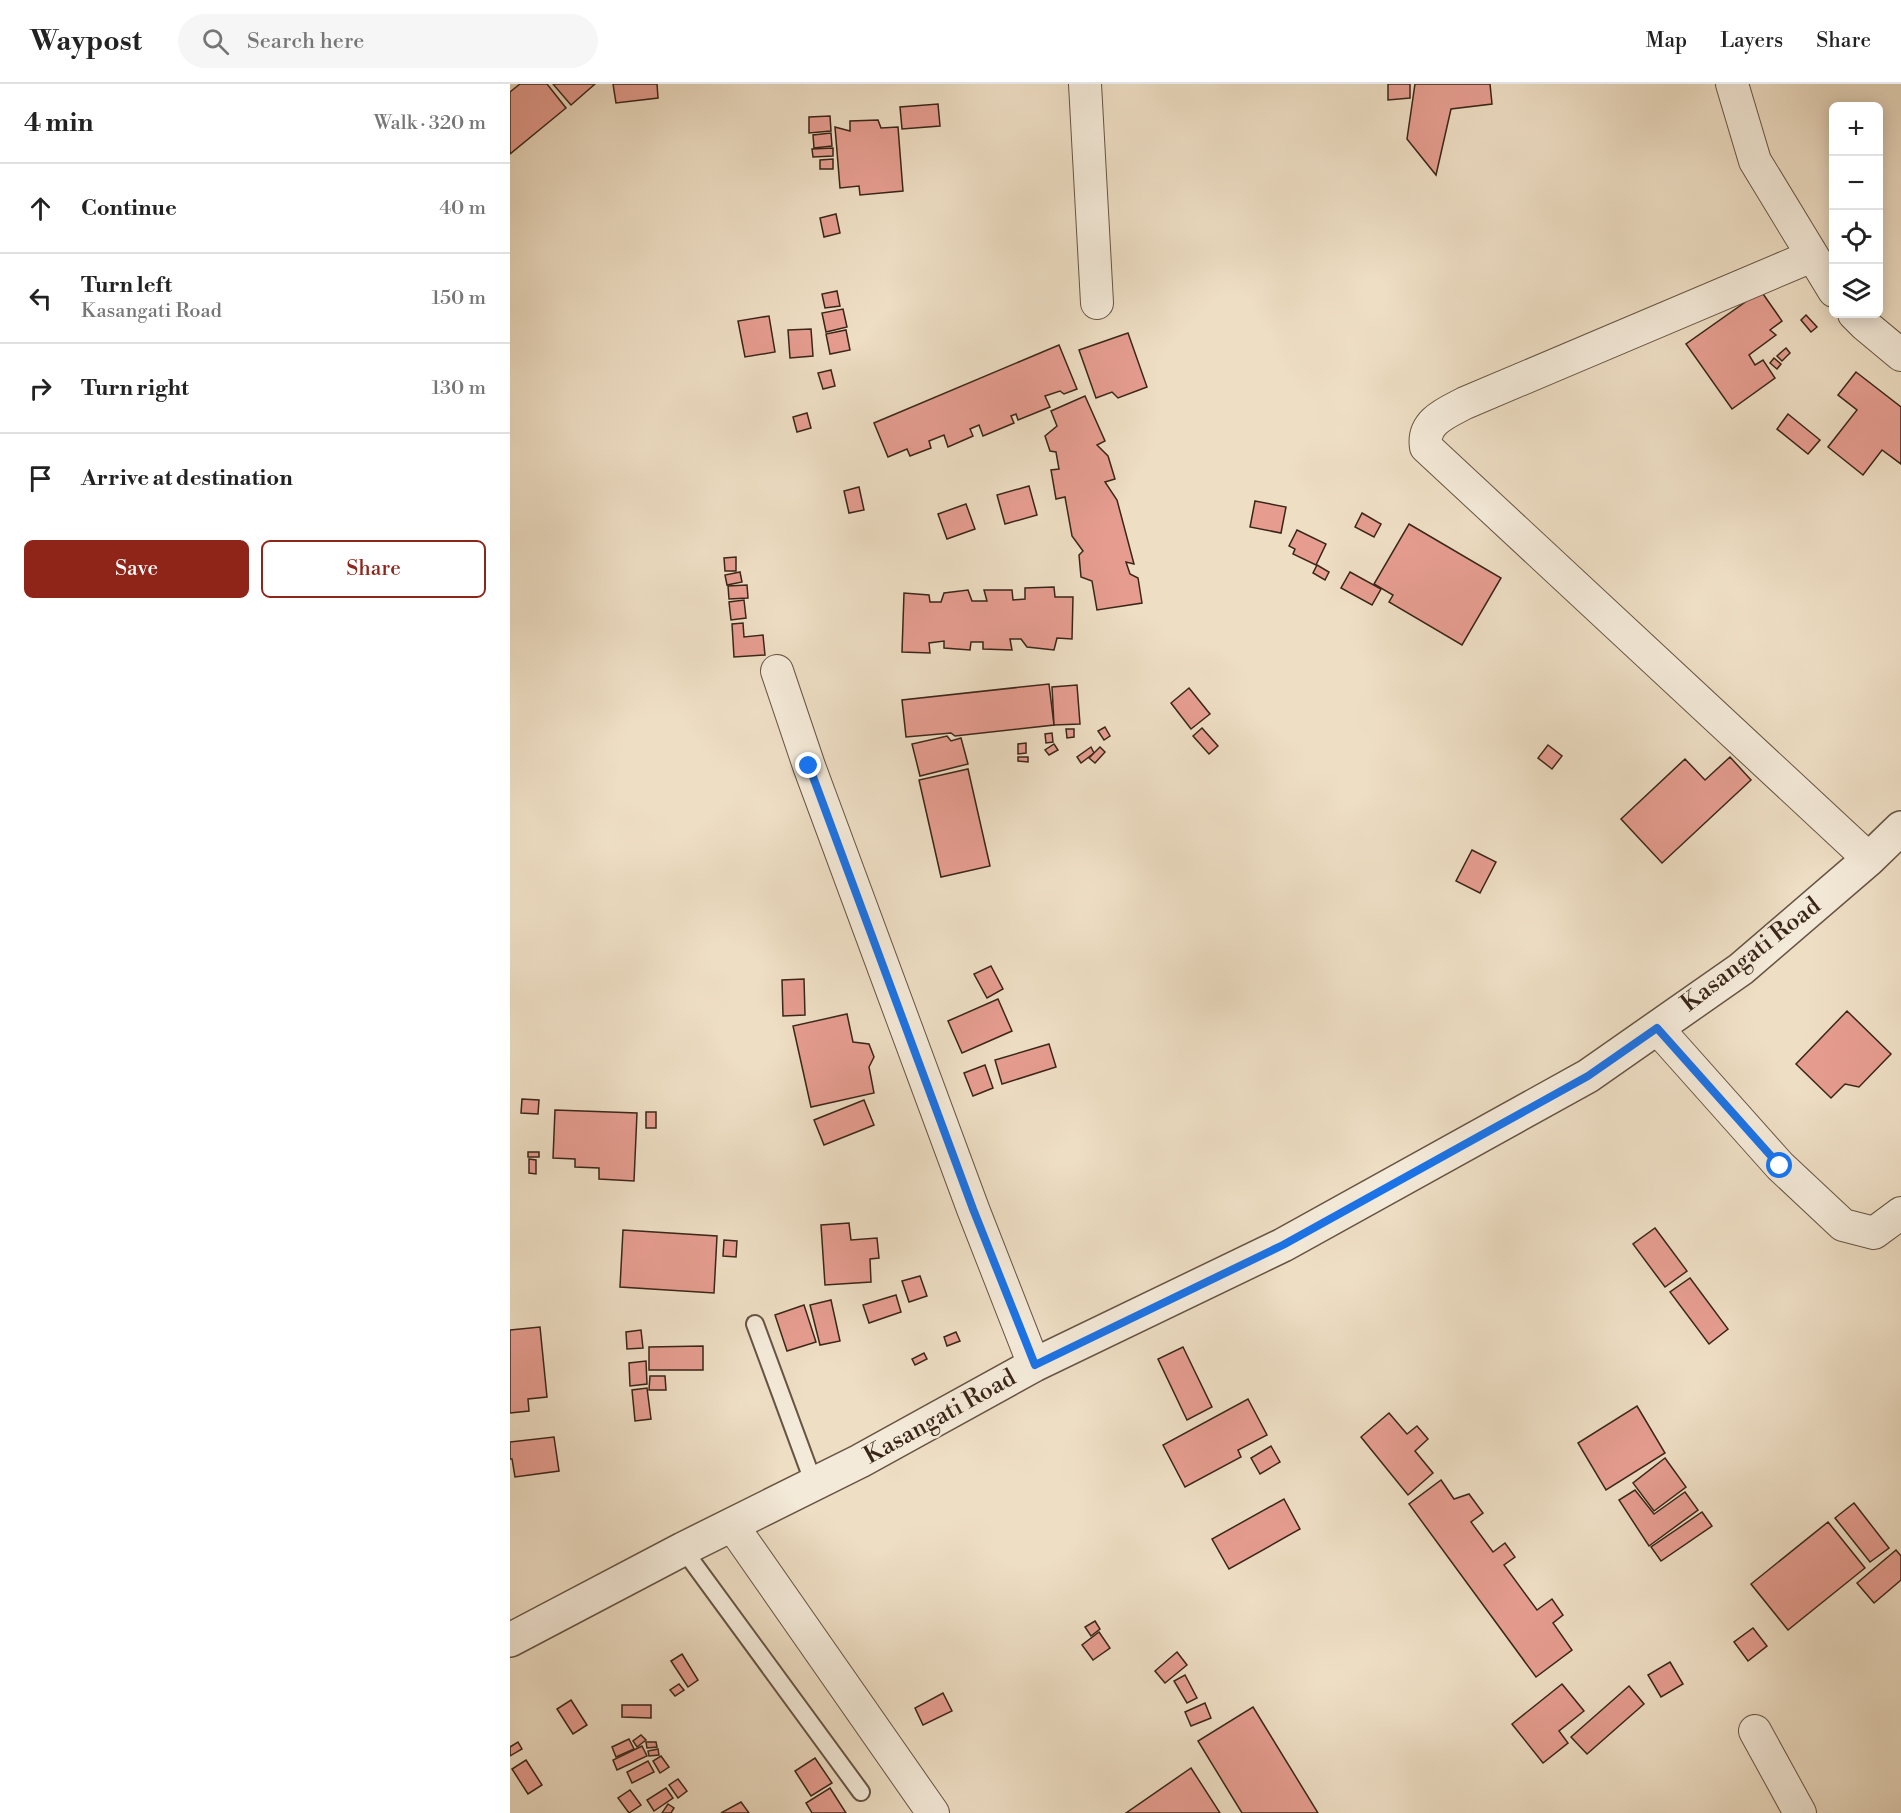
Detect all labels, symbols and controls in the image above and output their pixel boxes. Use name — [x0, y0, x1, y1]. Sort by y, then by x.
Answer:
search box — [178, 14, 598, 68]
text: Waypost — [30, 24, 142, 59]
icon: search — [199, 25, 232, 58]
text: Search here — [247, 28, 364, 55]
text: Map — [1646, 28, 1687, 54]
text: Layers — [1720, 28, 1783, 54]
text: Share — [1816, 28, 1871, 54]
map controls — [1829, 102, 1883, 318]
button: + — [1829, 102, 1883, 156]
text: 4 min — [24, 107, 94, 139]
text: Walk · 320 m — [374, 111, 486, 136]
button: − — [1829, 156, 1883, 210]
icon: ahead — [24, 192, 57, 225]
text: Continue — [81, 195, 177, 222]
text: 40 m — [439, 196, 486, 221]
button: locate — [1829, 210, 1883, 264]
button: layers — [1829, 264, 1883, 318]
text: Turn left — [81, 272, 172, 299]
icon: left — [24, 282, 57, 315]
text: 150 m — [431, 286, 486, 311]
text: Kasangati Road — [81, 299, 222, 324]
icon: right — [24, 372, 57, 405]
text: Turn right — [81, 375, 189, 402]
text: 130 m — [431, 376, 486, 401]
icon: arrive — [24, 462, 57, 495]
text: Arrive at destination — [81, 465, 293, 492]
button: Save — [24, 540, 249, 598]
button: Share — [261, 540, 486, 598]
route end — [795, 752, 821, 778]
street label: Kasangati Road — [1675, 891, 1827, 1019]
route start — [1766, 1152, 1792, 1178]
street label: Kasangati Road — [859, 1363, 1022, 1471]

